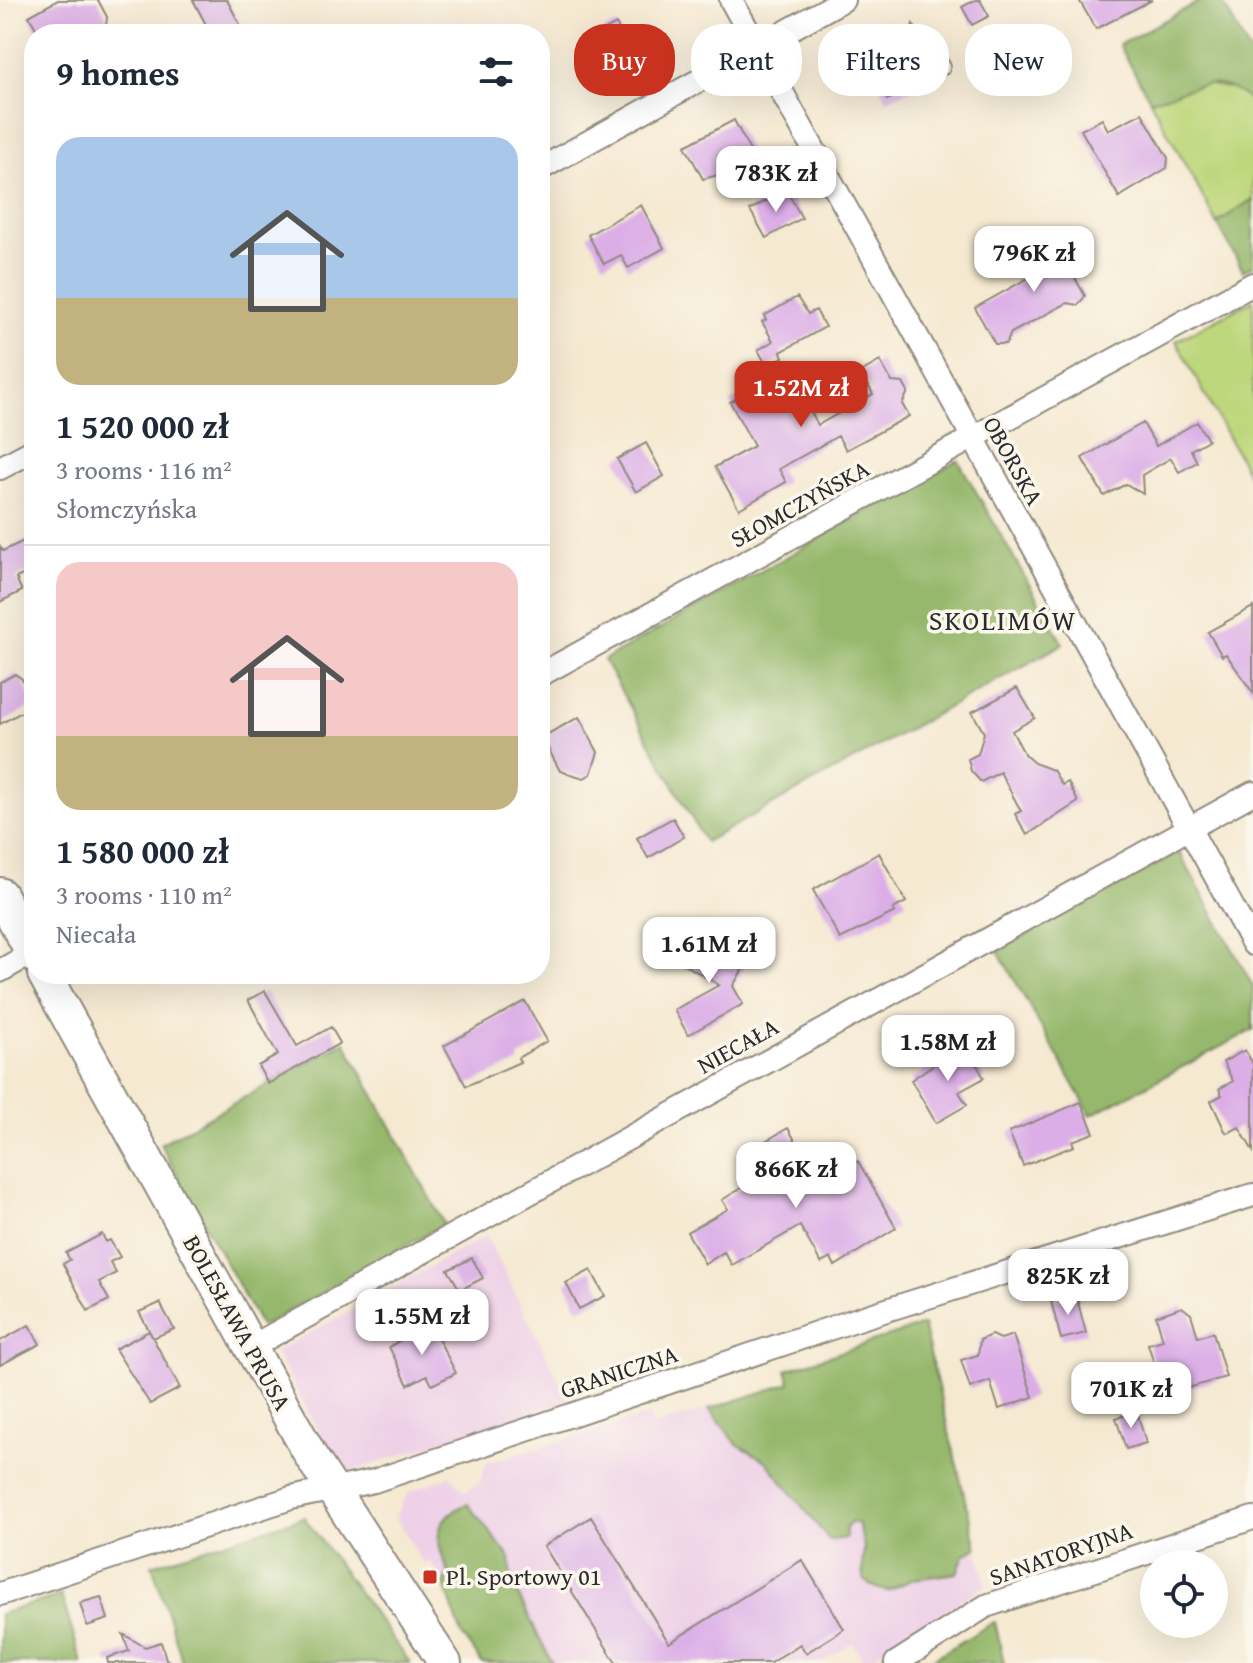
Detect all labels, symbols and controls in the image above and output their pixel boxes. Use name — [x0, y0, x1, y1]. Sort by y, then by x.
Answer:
chip: Buy — [574, 24, 675, 96]
chip: Rent — [691, 24, 802, 96]
chip: Filters — [818, 24, 949, 96]
chip: New — [965, 24, 1072, 96]
text: 9 homes — [56, 48, 180, 97]
icon: filters — [474, 50, 518, 94]
pin: 783K zł — [702, 146, 850, 214]
text: 783K zł — [734, 152, 818, 191]
icon: home — [215, 189, 359, 333]
pin: 796K zł — [960, 226, 1108, 294]
text: 796K zł — [992, 232, 1076, 271]
pin: 1.52M zł — [718, 361, 884, 429]
text: 1.52M zł — [753, 367, 849, 406]
text: 1 520 000 zł — [56, 401, 229, 450]
street label: OBORSKA — [975, 410, 1052, 512]
text: 3 rooms · 116 m² — [56, 450, 232, 489]
street label: SŁOMCZYŃSKA — [724, 451, 876, 556]
text: Słomczyńska — [56, 489, 197, 528]
district label: SKOLIMÓW — [929, 599, 1077, 640]
icon: home — [215, 614, 359, 758]
text: 1 580 000 zł — [56, 826, 229, 875]
text: 3 rooms · 110 m² — [56, 875, 232, 914]
text: Niecała — [56, 914, 136, 953]
pin: 1.61M zł — [626, 917, 792, 985]
text: 1.61M zł — [661, 923, 757, 962]
street label: NIECAŁA — [691, 1009, 785, 1082]
pin: 1.58M zł — [865, 1015, 1031, 1083]
text: 1.58M zł — [900, 1021, 996, 1060]
pin: 866K zł — [722, 1142, 870, 1210]
text: 866K zł — [754, 1148, 838, 1187]
street label: BOLESŁAWA PRUSA — [175, 1229, 300, 1417]
pin: 825K zł — [994, 1249, 1142, 1317]
text: 825K zł — [1026, 1255, 1110, 1294]
pin: 1.55M zł — [339, 1289, 505, 1357]
text: 1.55M zł — [374, 1295, 470, 1334]
street label: GRANICZNA — [556, 1336, 683, 1407]
pin: 701K zł — [1057, 1362, 1205, 1430]
text: 701K zł — [1089, 1368, 1173, 1407]
street label: SANATORYJNA — [984, 1513, 1138, 1594]
map controls — [1140, 1550, 1228, 1638]
button: locate — [1140, 1550, 1228, 1638]
place label: Pl. Sportowy 01 — [446, 1559, 601, 1594]
marker: Pl. Sportowy 01 — [421, 1568, 439, 1586]

